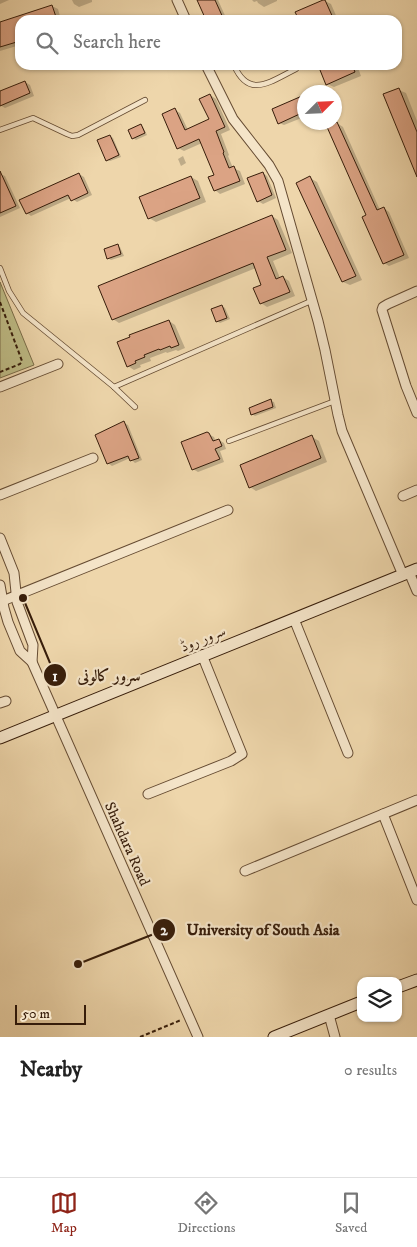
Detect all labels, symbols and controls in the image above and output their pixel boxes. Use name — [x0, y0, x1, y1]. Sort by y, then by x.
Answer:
search box — [15, 15, 402, 70]
icon: search — [33, 29, 61, 57]
text: Search here — [73, 31, 161, 54]
north arrow — [297, 85, 342, 130]
street label: سرور روڈ — [177, 621, 229, 657]
callout: سرور کالونی — [42, 660, 150, 691]
text: سرور کالونی — [76, 666, 141, 687]
text: 1 — [52, 667, 58, 686]
street label: Shahdara Road — [100, 799, 154, 889]
callout: University of South Asia — [152, 914, 350, 945]
text: University of South Asia — [186, 920, 341, 940]
text: 2 — [160, 921, 168, 940]
map controls — [357, 977, 402, 1022]
button: layers — [357, 977, 402, 1022]
scale bar — [15, 1002, 86, 1025]
text: 50 m — [22, 1005, 50, 1023]
text: Nearby — [20, 1057, 82, 1083]
text: 0 results — [344, 1060, 397, 1080]
tab: Map — [50, 1189, 78, 1237]
tab: Directions — [177, 1189, 235, 1237]
tab: Saved — [335, 1189, 367, 1237]

